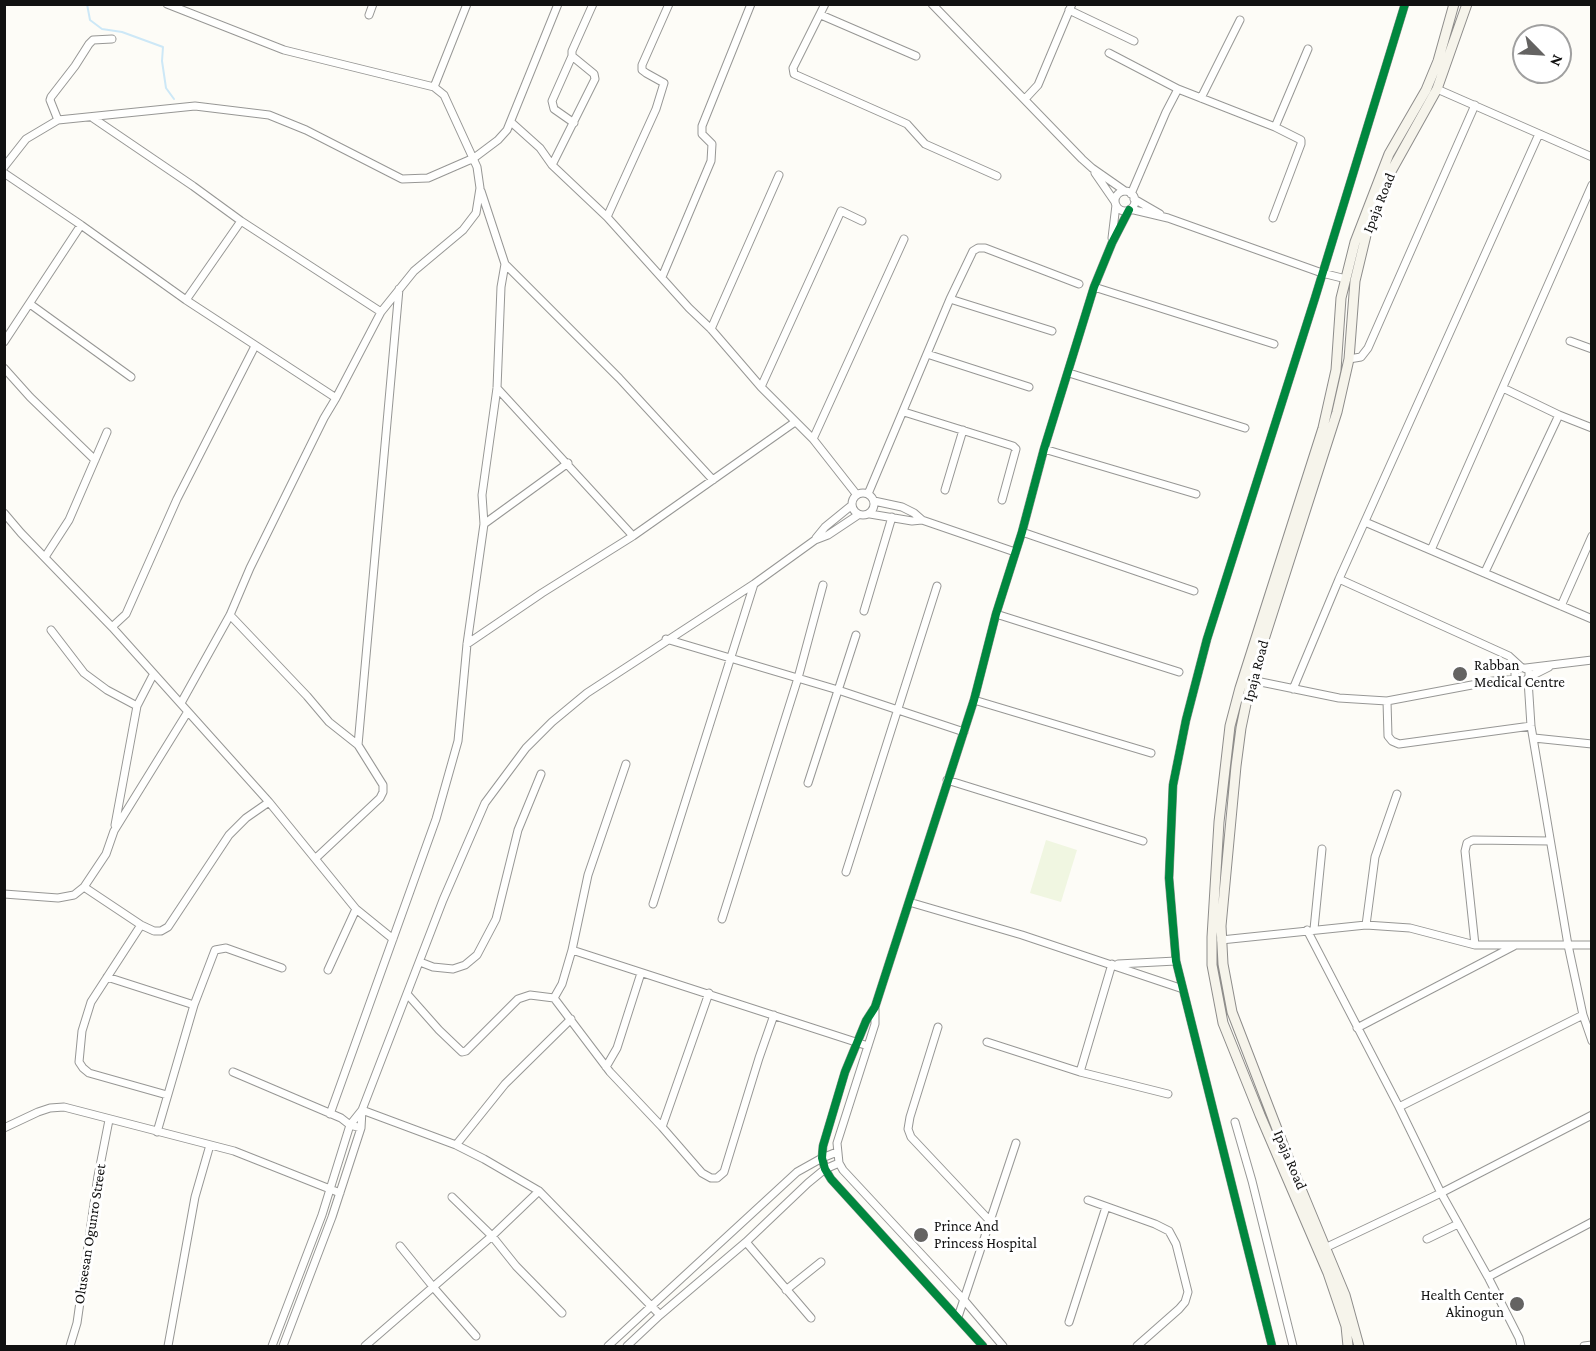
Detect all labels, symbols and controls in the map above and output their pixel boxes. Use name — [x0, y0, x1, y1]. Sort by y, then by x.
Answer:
north arrow — [1512, 24, 1572, 84]
text: N — [1547, 52, 1567, 69]
street label: Ipaja Road — [1359, 170, 1399, 236]
street label: Ipaja Road — [1239, 638, 1273, 704]
place label: Rabban Medical Centre — [1474, 656, 1565, 691]
marker: Rabban Medical Centre — [1451, 665, 1469, 683]
street label: Ipaja Road — [1269, 1127, 1311, 1193]
street label: Olusesan Ogunro Street — [70, 1163, 110, 1305]
place label: Prince And Princess Hospital — [934, 1217, 1037, 1252]
marker: Prince And Princess Hospital — [912, 1226, 930, 1244]
place label: Health Center Akinogun — [1421, 1286, 1504, 1321]
marker: Health Center Akinogun — [1508, 1295, 1526, 1313]

